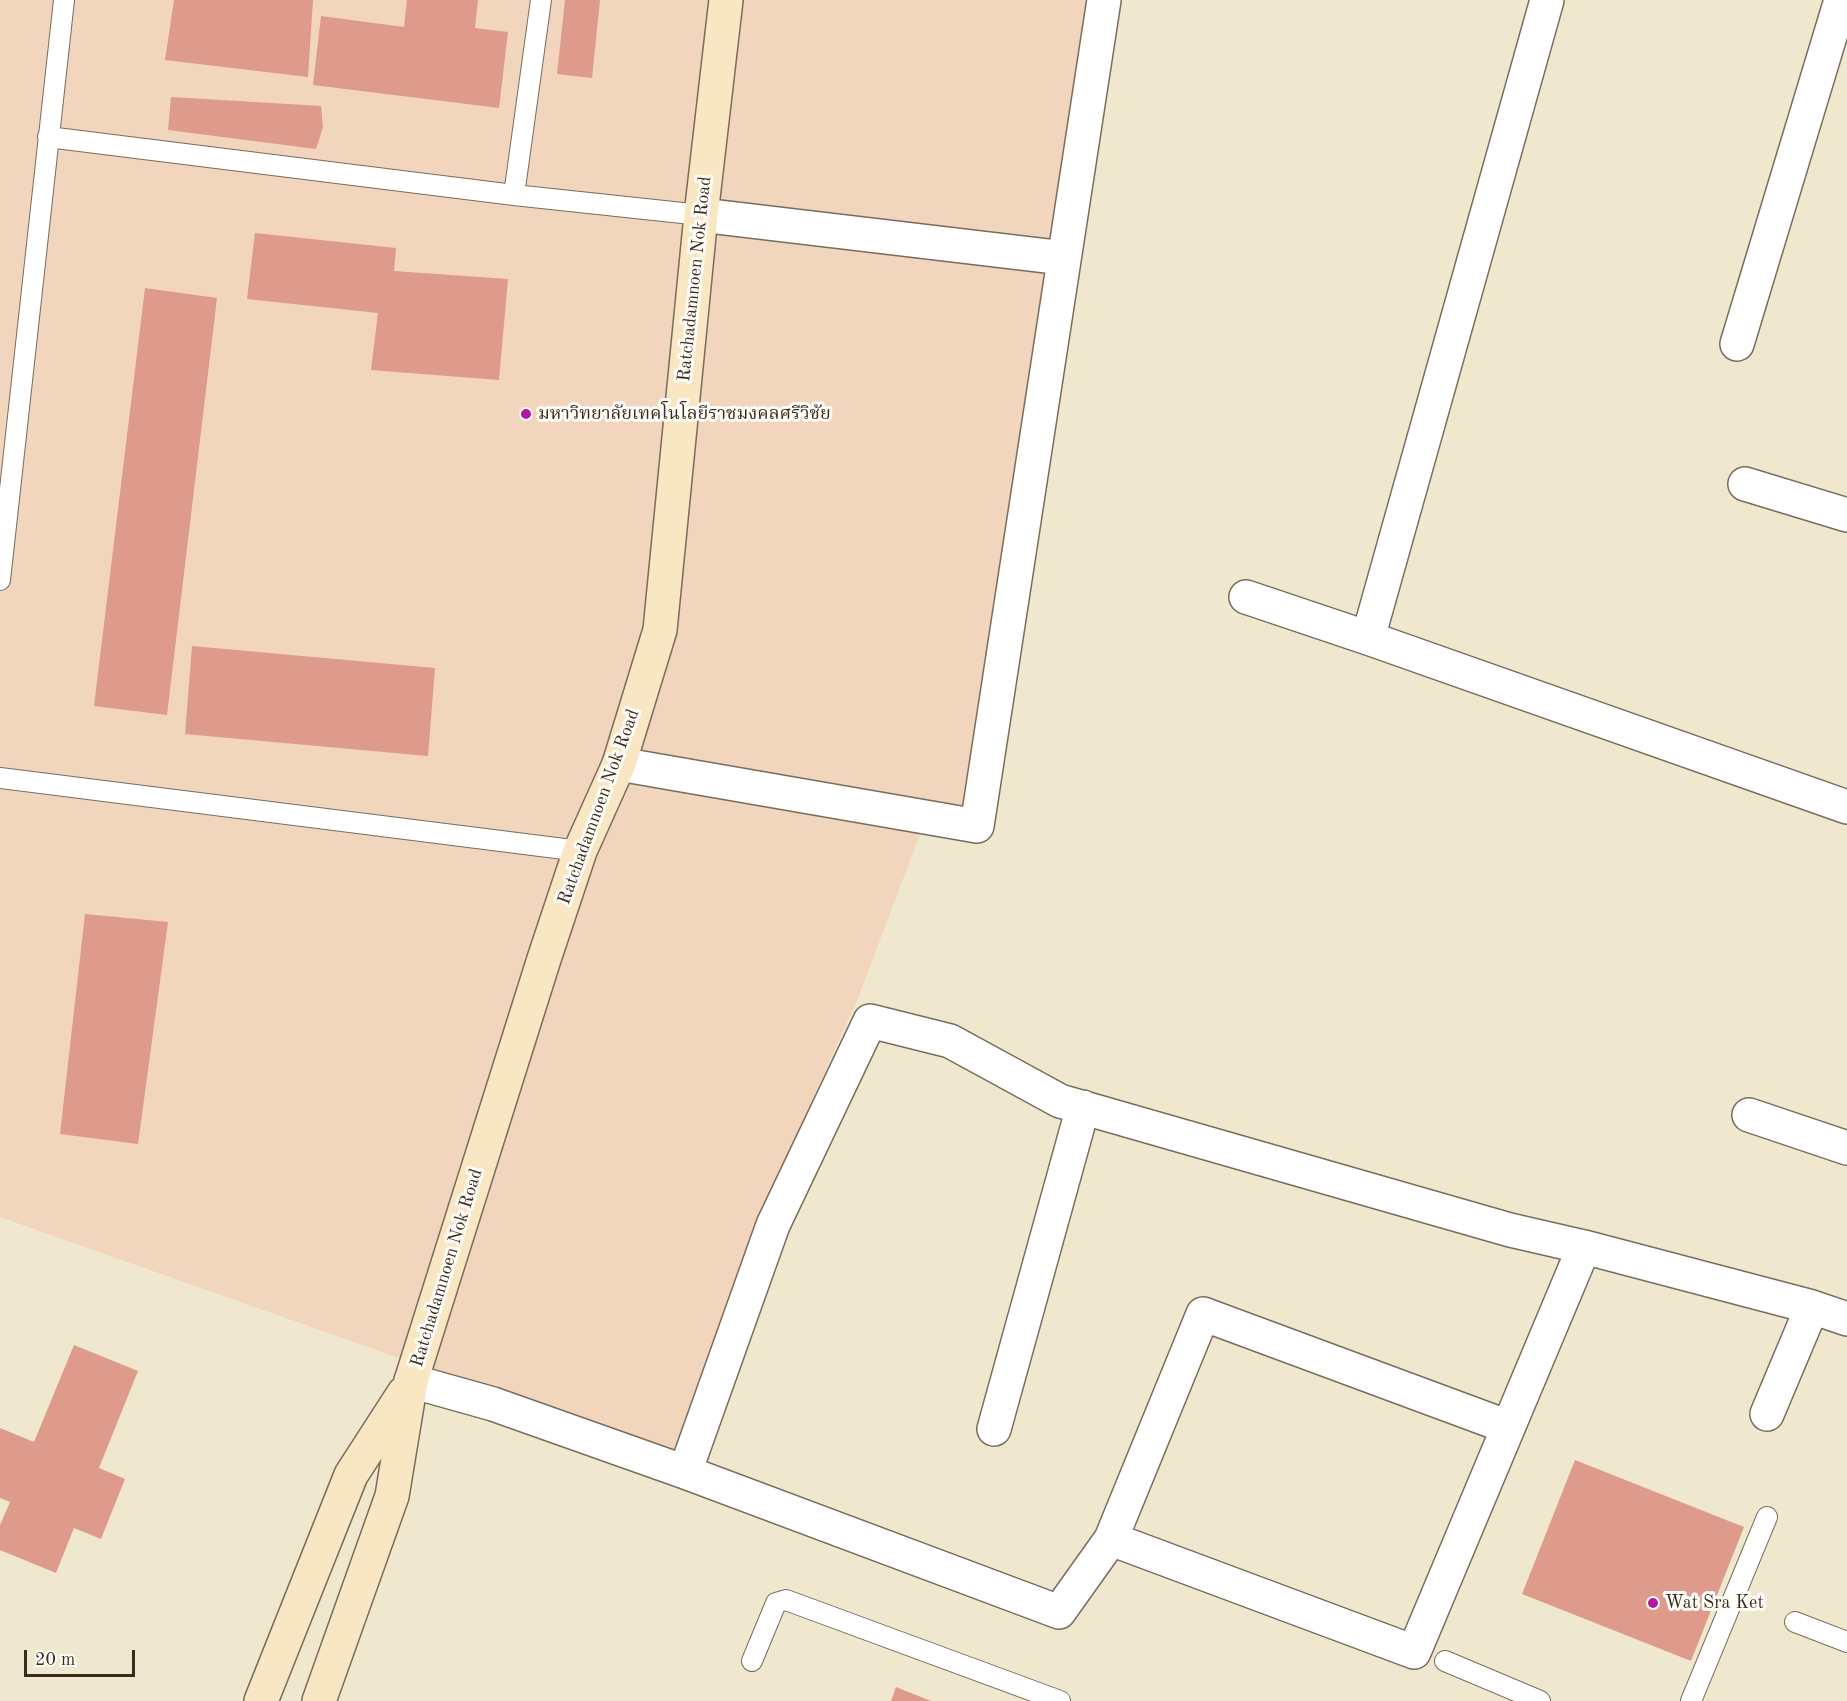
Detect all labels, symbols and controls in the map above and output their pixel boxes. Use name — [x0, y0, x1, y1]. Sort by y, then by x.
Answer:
street label: Ratchadamnoen Nok Road — [673, 175, 717, 383]
place label: มหาวิทยาลัยเทคโนโลยีราชมงคลศรีวิชัย — [538, 403, 831, 425]
marker: มหาวิทยาลัยเทคโนโลยีราชมงคลศรีวิชัย — [519, 407, 533, 421]
street label: Ratchadamnoen Nok Road — [554, 706, 644, 908]
street label: Ratchadamnoen Nok Road — [407, 1166, 487, 1370]
place label: Wat Sra Ket — [1665, 1592, 1764, 1614]
marker: Wat Sra Ket — [1646, 1596, 1660, 1610]
scale bar — [27, 1638, 138, 1676]
text: 20 m — [35, 1651, 75, 1669]

